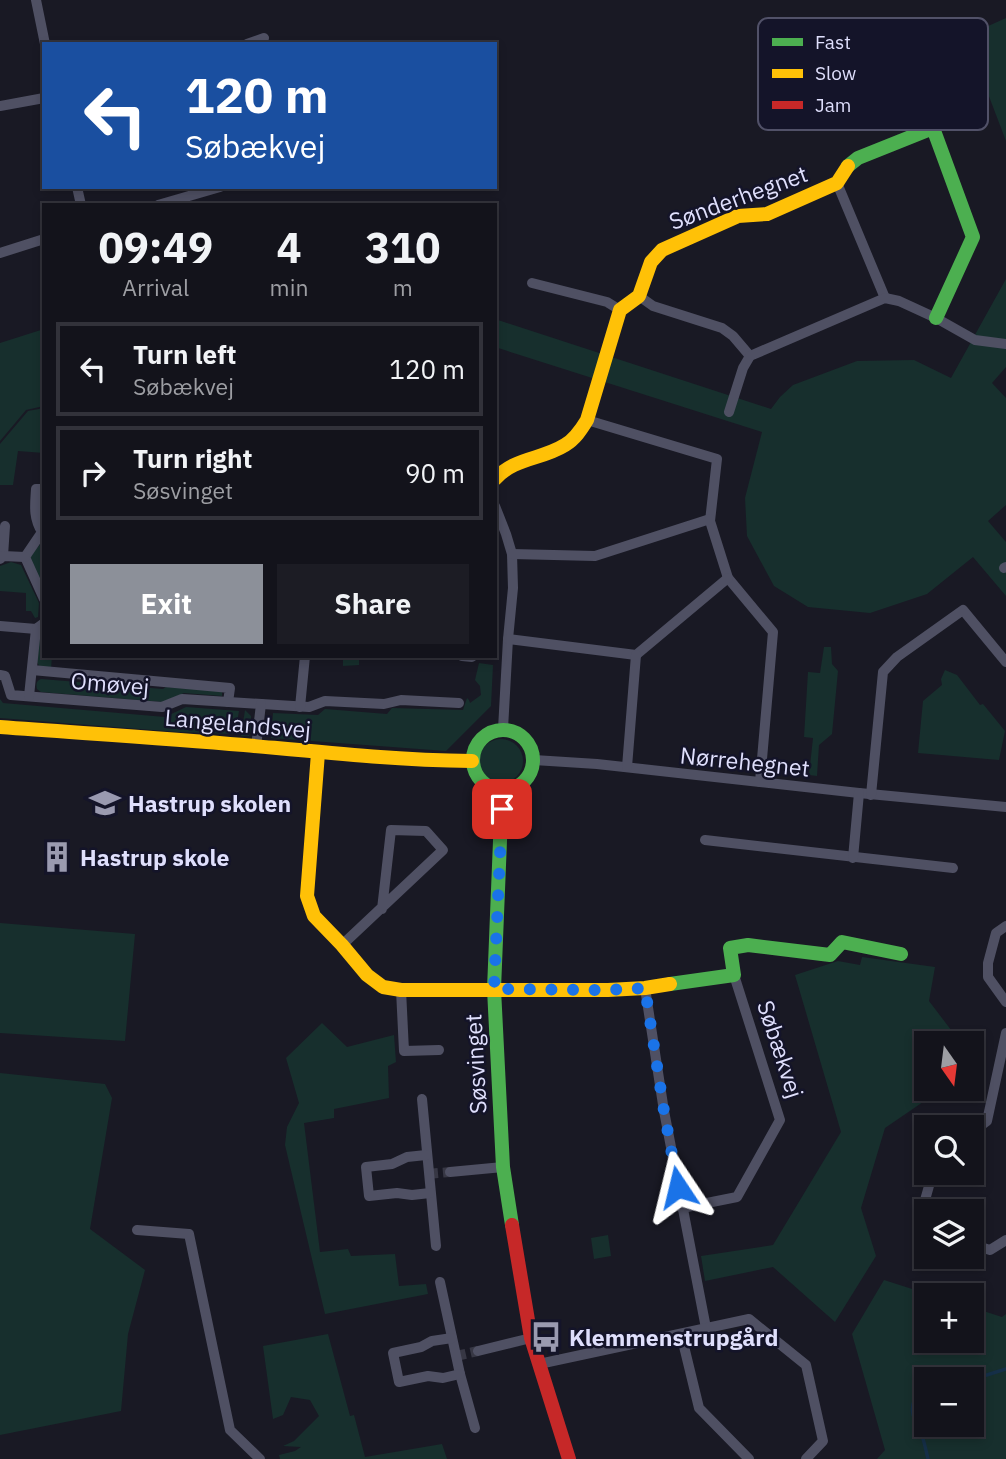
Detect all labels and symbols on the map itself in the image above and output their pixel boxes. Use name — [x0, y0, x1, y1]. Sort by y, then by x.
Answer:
legend — [758, 18, 988, 130]
text: Fast — [815, 30, 851, 54]
text: Slow — [815, 61, 856, 85]
text: Jam — [815, 93, 851, 117]
street label: Sønderhegnet — [665, 158, 811, 236]
street label: Omøvej — [69, 665, 151, 701]
street label: Langelandsvej — [164, 702, 312, 744]
street label: Nørrehegnet — [679, 739, 811, 783]
pin — [472, 779, 532, 839]
school or university icon: Hastrup skolen — [88, 786, 122, 820]
place label: Hastrup skolen — [128, 788, 291, 818]
building icon: Hastrup skole — [40, 840, 74, 874]
place label: Hastrup skole — [80, 842, 230, 872]
street label: Søbækvej — [751, 996, 811, 1102]
street label: Søsvinget — [457, 1013, 493, 1115]
north arrow — [914, 1031, 984, 1101]
position arrow — [641, 1150, 715, 1224]
bus stop icon: Klemmenstrupgård — [529, 1320, 563, 1354]
place label: Klemmenstrupgård — [569, 1322, 779, 1352]

